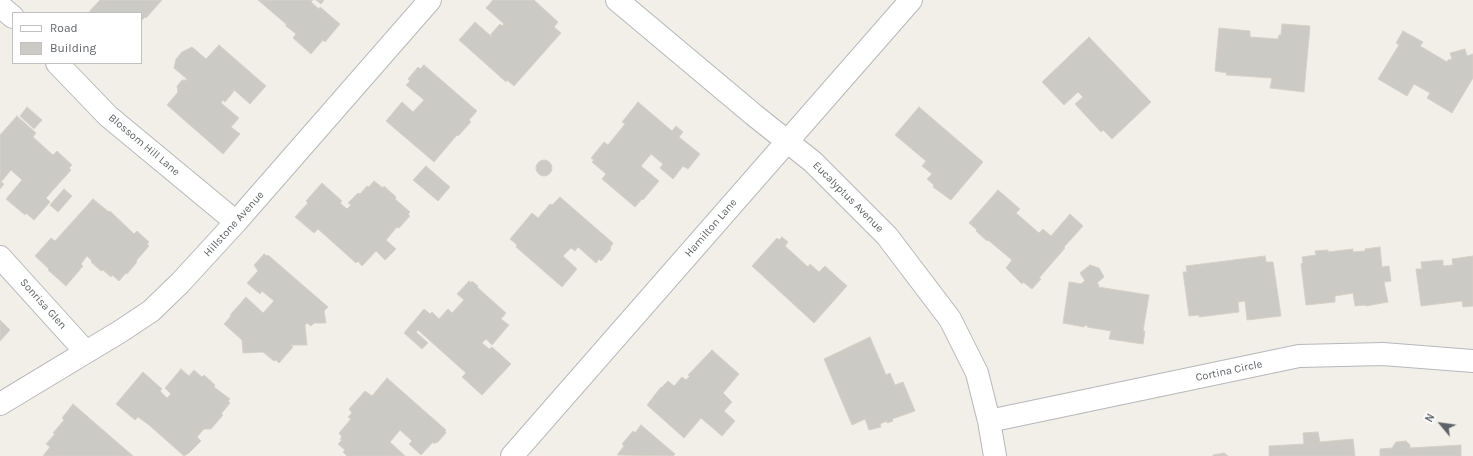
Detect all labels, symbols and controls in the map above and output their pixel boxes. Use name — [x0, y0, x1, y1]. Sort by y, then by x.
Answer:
legend — [12, 12, 142, 64]
text: Road — [50, 21, 78, 35]
text: Building — [50, 41, 96, 55]
street label: Blossom Hill Lane — [106, 111, 182, 179]
street label: Eucalyptus Avenue — [810, 159, 886, 235]
street label: Hillstone Avenue — [201, 188, 267, 260]
street label: Hamilton Lane — [682, 196, 740, 260]
street label: Sonrisa Glen — [17, 276, 69, 332]
street label: Cortina Circle — [1194, 357, 1264, 385]
north arrow — [1421, 404, 1461, 444]
text: N — [1422, 411, 1438, 425]

